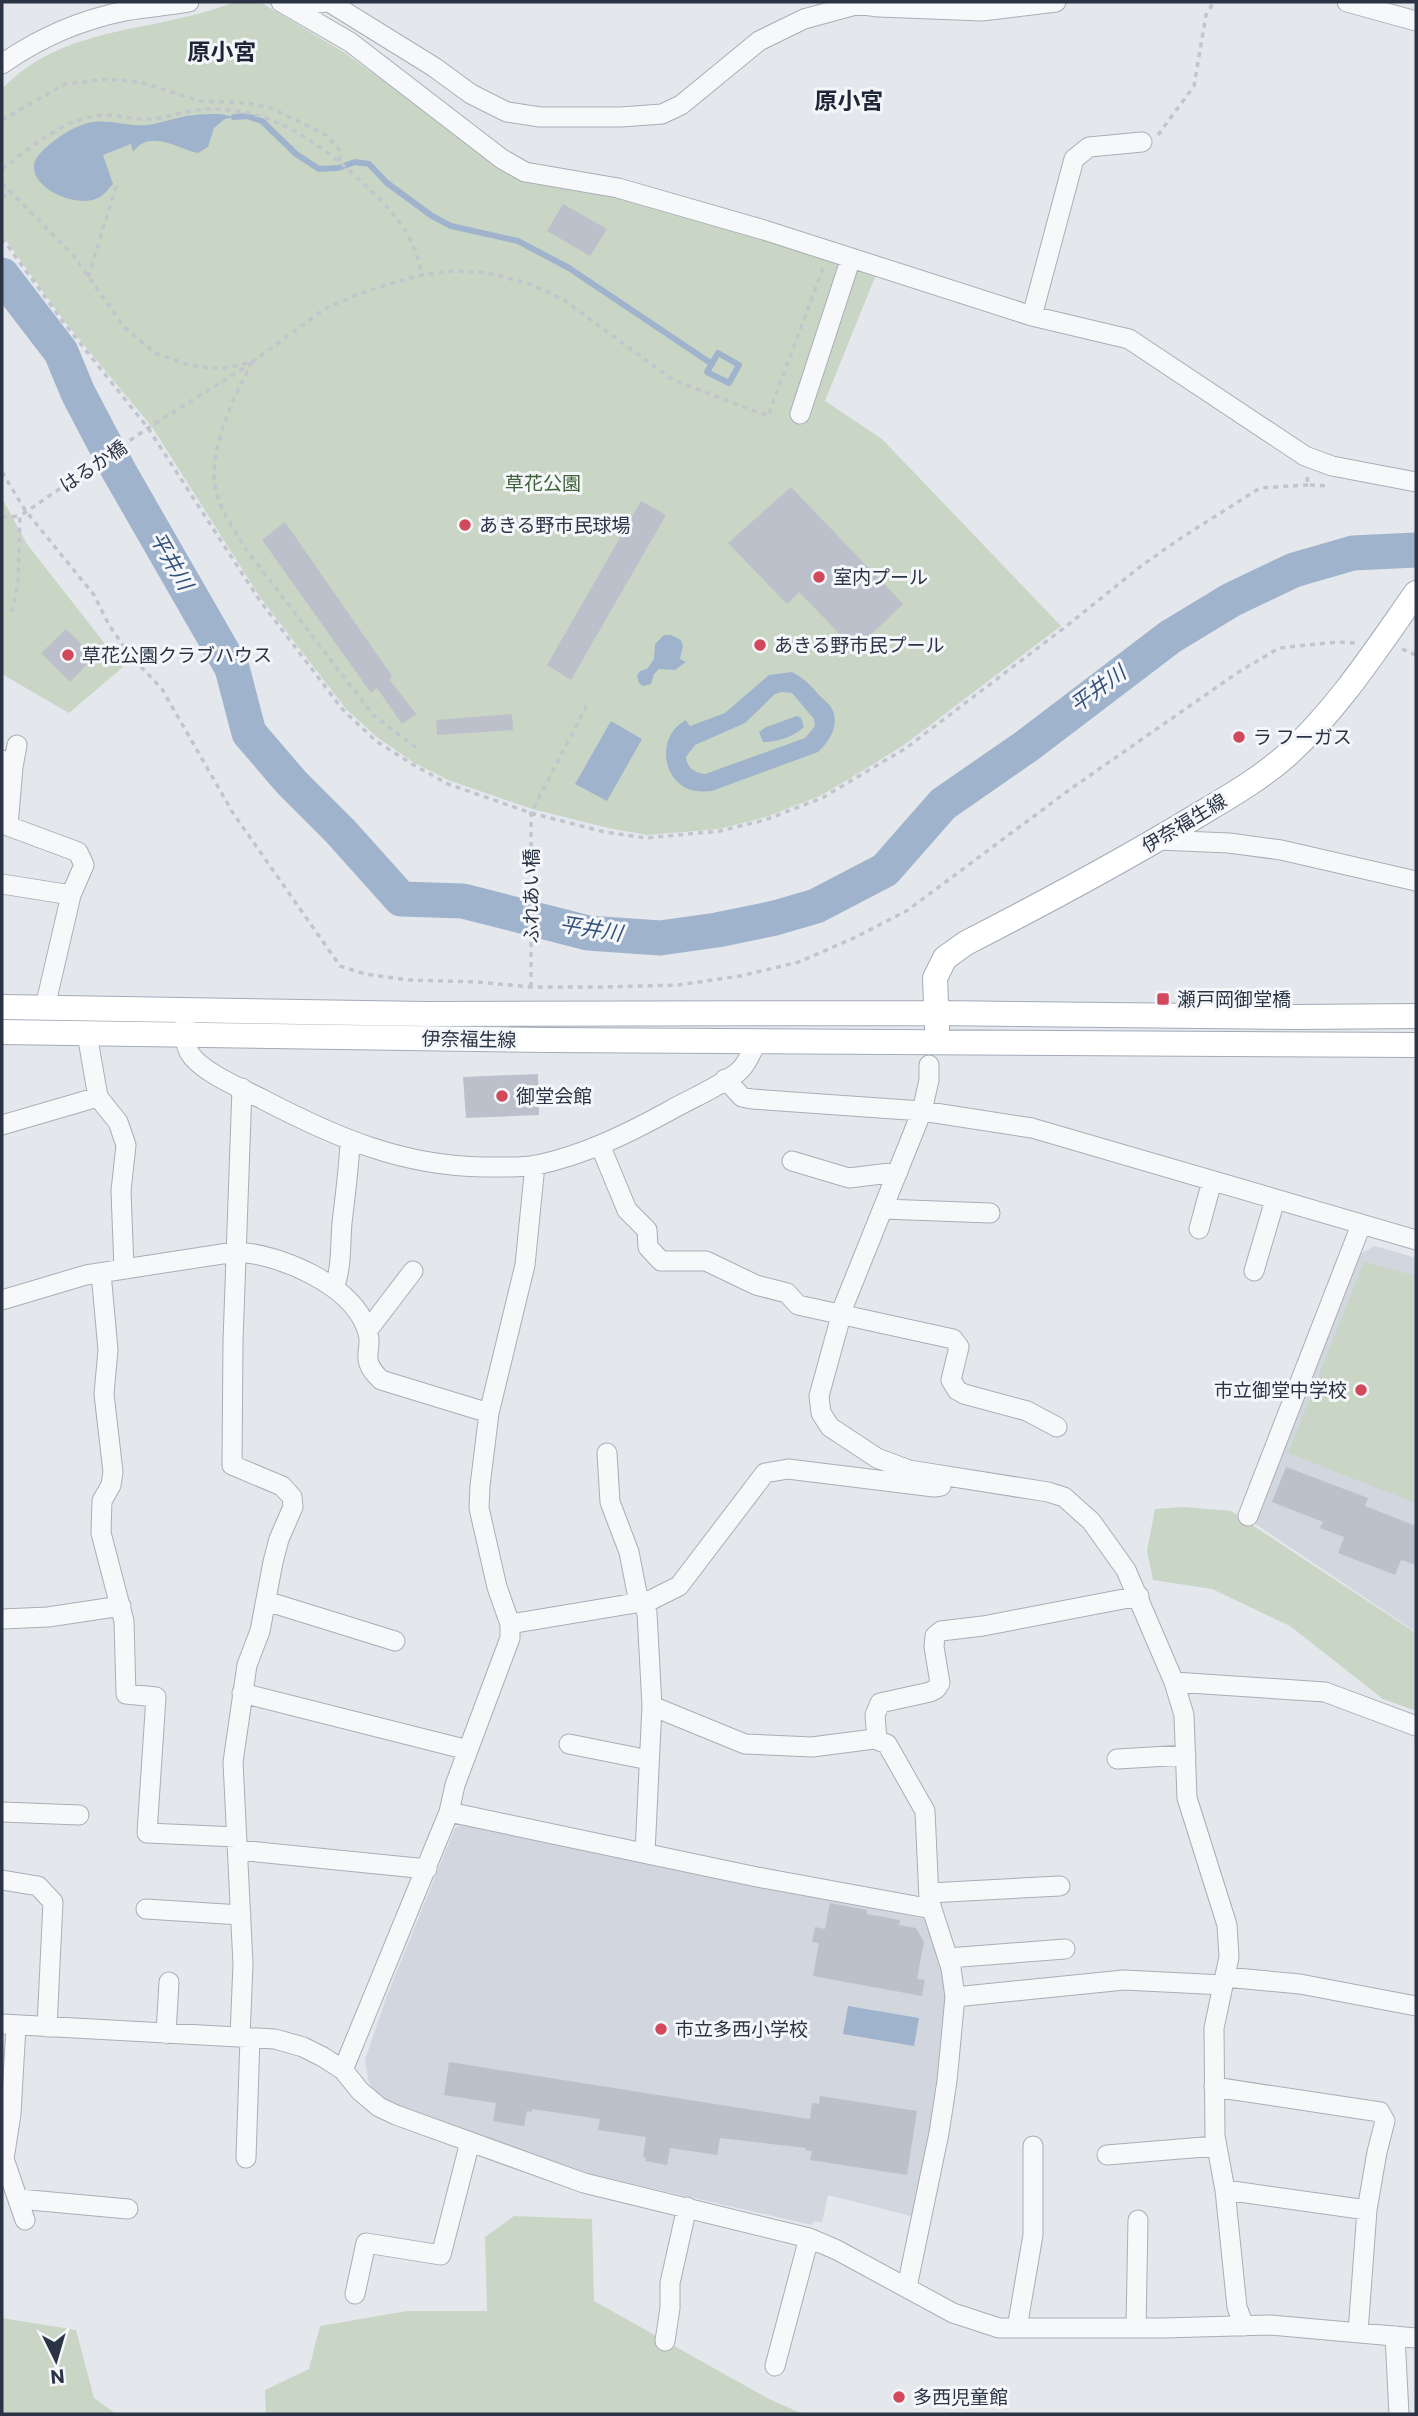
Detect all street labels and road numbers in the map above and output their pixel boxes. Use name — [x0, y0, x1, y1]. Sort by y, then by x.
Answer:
street label: はるか橋 — [55, 435, 131, 496]
street label: 伊奈福生線 — [1137, 788, 1230, 857]
street label: ふれあい橋 — [519, 848, 542, 944]
street label: 伊奈福生線 — [421, 1026, 517, 1051]

